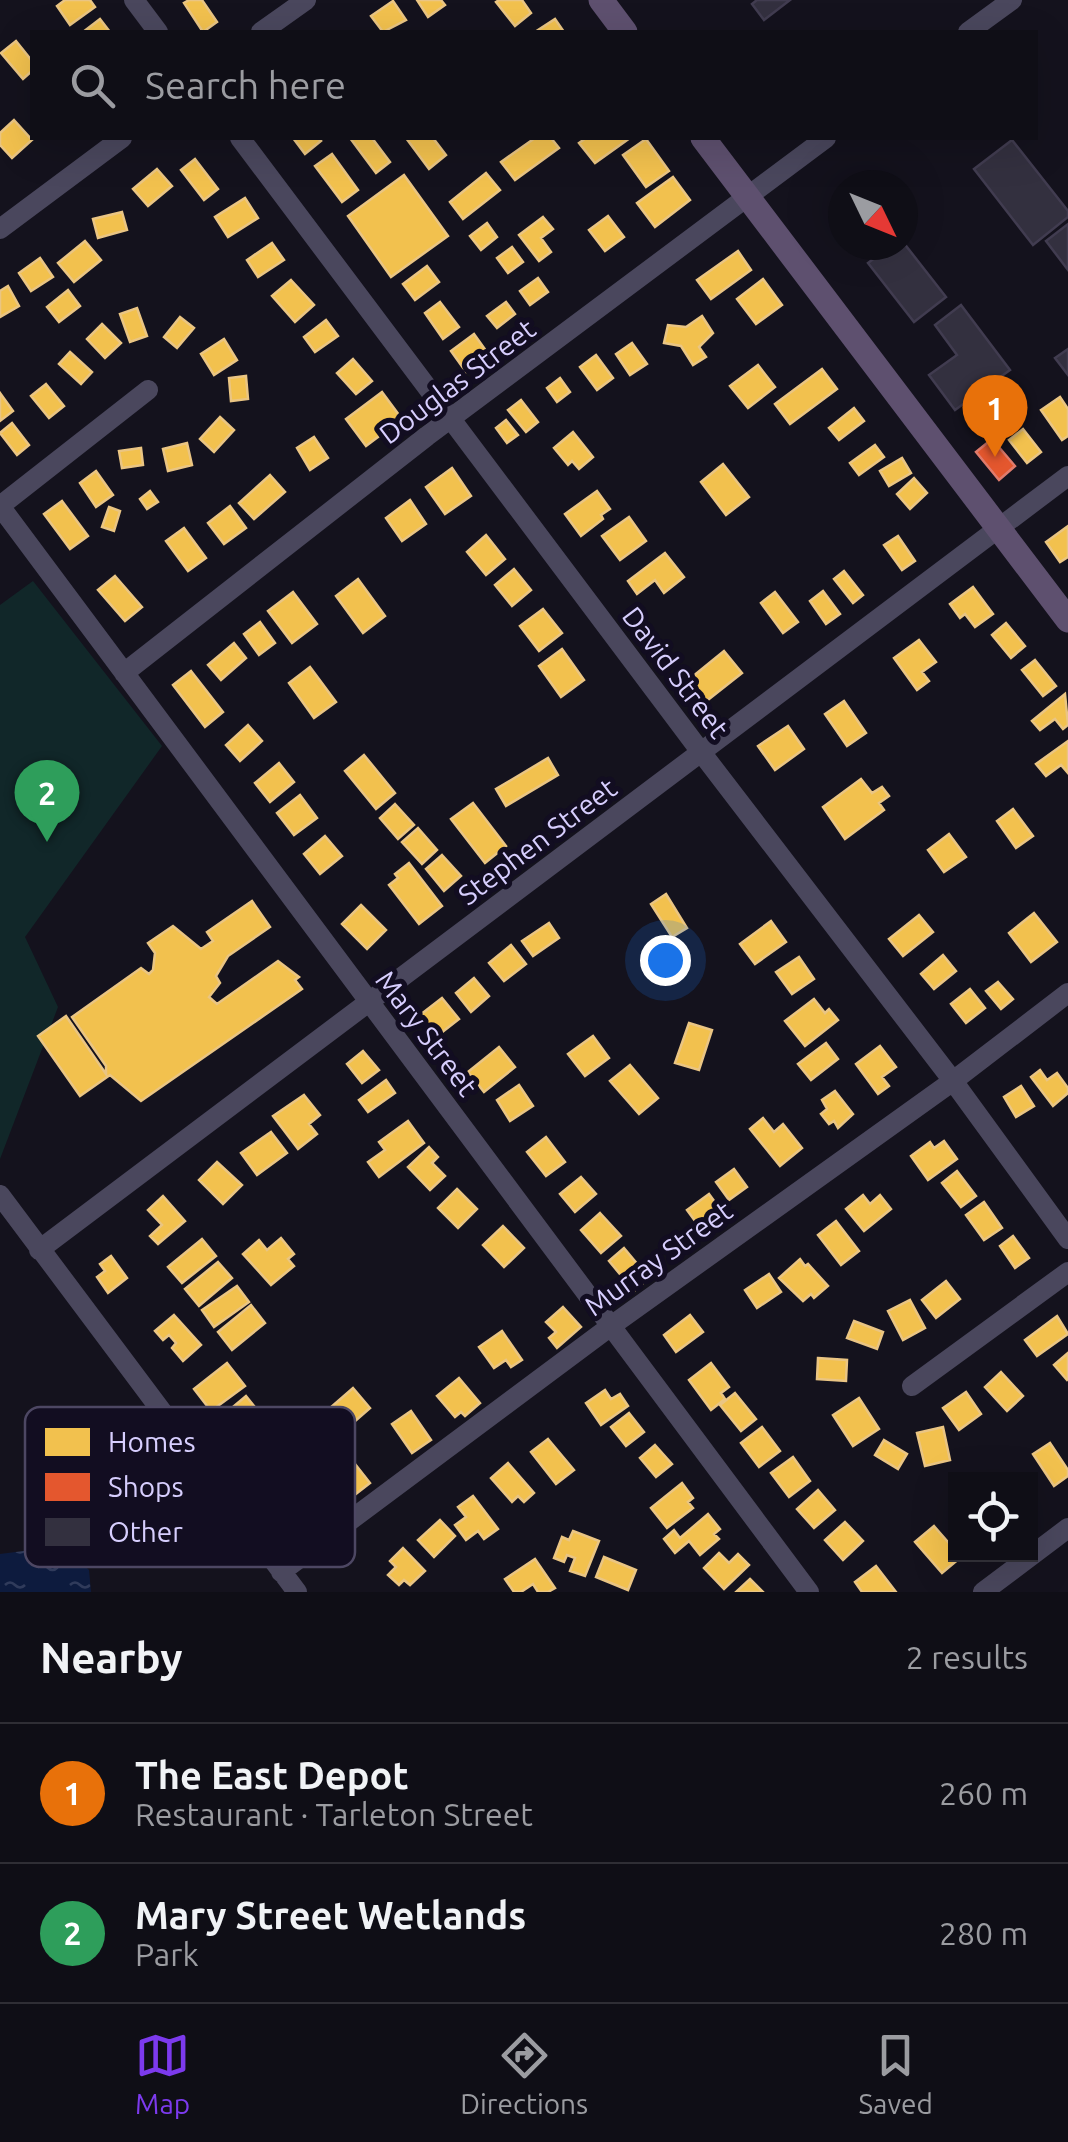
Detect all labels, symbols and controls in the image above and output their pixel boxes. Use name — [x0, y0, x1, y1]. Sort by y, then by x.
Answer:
search box — [30, 30, 1038, 140]
icon: search — [65, 58, 120, 113]
text: Search here — [145, 64, 346, 106]
north arrow — [828, 170, 918, 260]
street label: Douglas Street — [373, 312, 541, 450]
pin: 1 — [962, 374, 1028, 457]
street label: David Street — [617, 601, 735, 743]
pin: 2 — [15, 760, 80, 842]
street label: Stephen Street — [452, 772, 622, 910]
your location — [640, 935, 691, 986]
street label: Mary Street — [370, 965, 484, 1101]
street label: Murray Street — [579, 1194, 737, 1322]
legend — [25, 1407, 355, 1567]
text: Homes — [108, 1426, 196, 1457]
text: Shops — [108, 1471, 184, 1502]
map controls — [948, 1472, 1038, 1562]
button: locate — [948, 1472, 1038, 1562]
text: Other — [108, 1516, 183, 1547]
text: Nearby — [40, 1634, 183, 1681]
text: 2 results — [906, 1639, 1028, 1675]
text: The East Depot — [135, 1754, 409, 1796]
text: 1 — [63, 1775, 82, 1811]
text: 260 m — [939, 1775, 1028, 1811]
text: Restaurant · Tarleton Street — [135, 1796, 533, 1832]
text: Mary Street Wetlands — [135, 1894, 526, 1936]
text: 2 — [63, 1915, 82, 1951]
text: 280 m — [939, 1915, 1028, 1951]
text: Park — [135, 1936, 199, 1972]
tab: Map — [135, 2028, 190, 2119]
tab: Directions — [460, 2028, 588, 2119]
tab: Saved — [858, 2028, 933, 2119]

